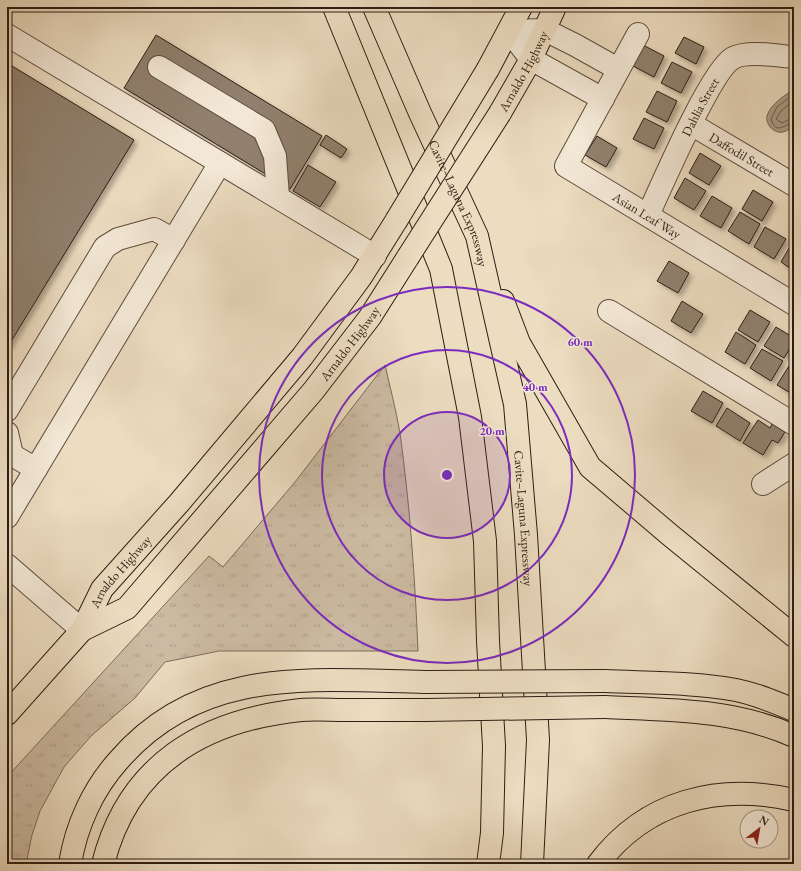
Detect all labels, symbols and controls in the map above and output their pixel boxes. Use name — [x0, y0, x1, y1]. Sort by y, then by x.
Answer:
street label: Arnaldo Highway — [494, 28, 552, 115]
street label: Dahlia Street — [677, 74, 723, 139]
street label: Daffodil Street — [706, 128, 777, 180]
street label: Cavite–Laguna Expressway — [425, 137, 492, 268]
street label: Asian Leaf Way — [609, 187, 685, 242]
street label: Arnaldo Highway — [315, 303, 383, 385]
text: 60 m — [567, 334, 593, 350]
text: 40 m — [522, 379, 548, 395]
text: 20 m — [479, 423, 505, 439]
street label: Cavite–Laguna Expressway — [510, 450, 538, 587]
centre of rings — [440, 468, 454, 482]
street label: Arnaldo Highway — [85, 531, 155, 612]
north arrow — [739, 809, 779, 849]
text: N — [757, 812, 772, 829]

